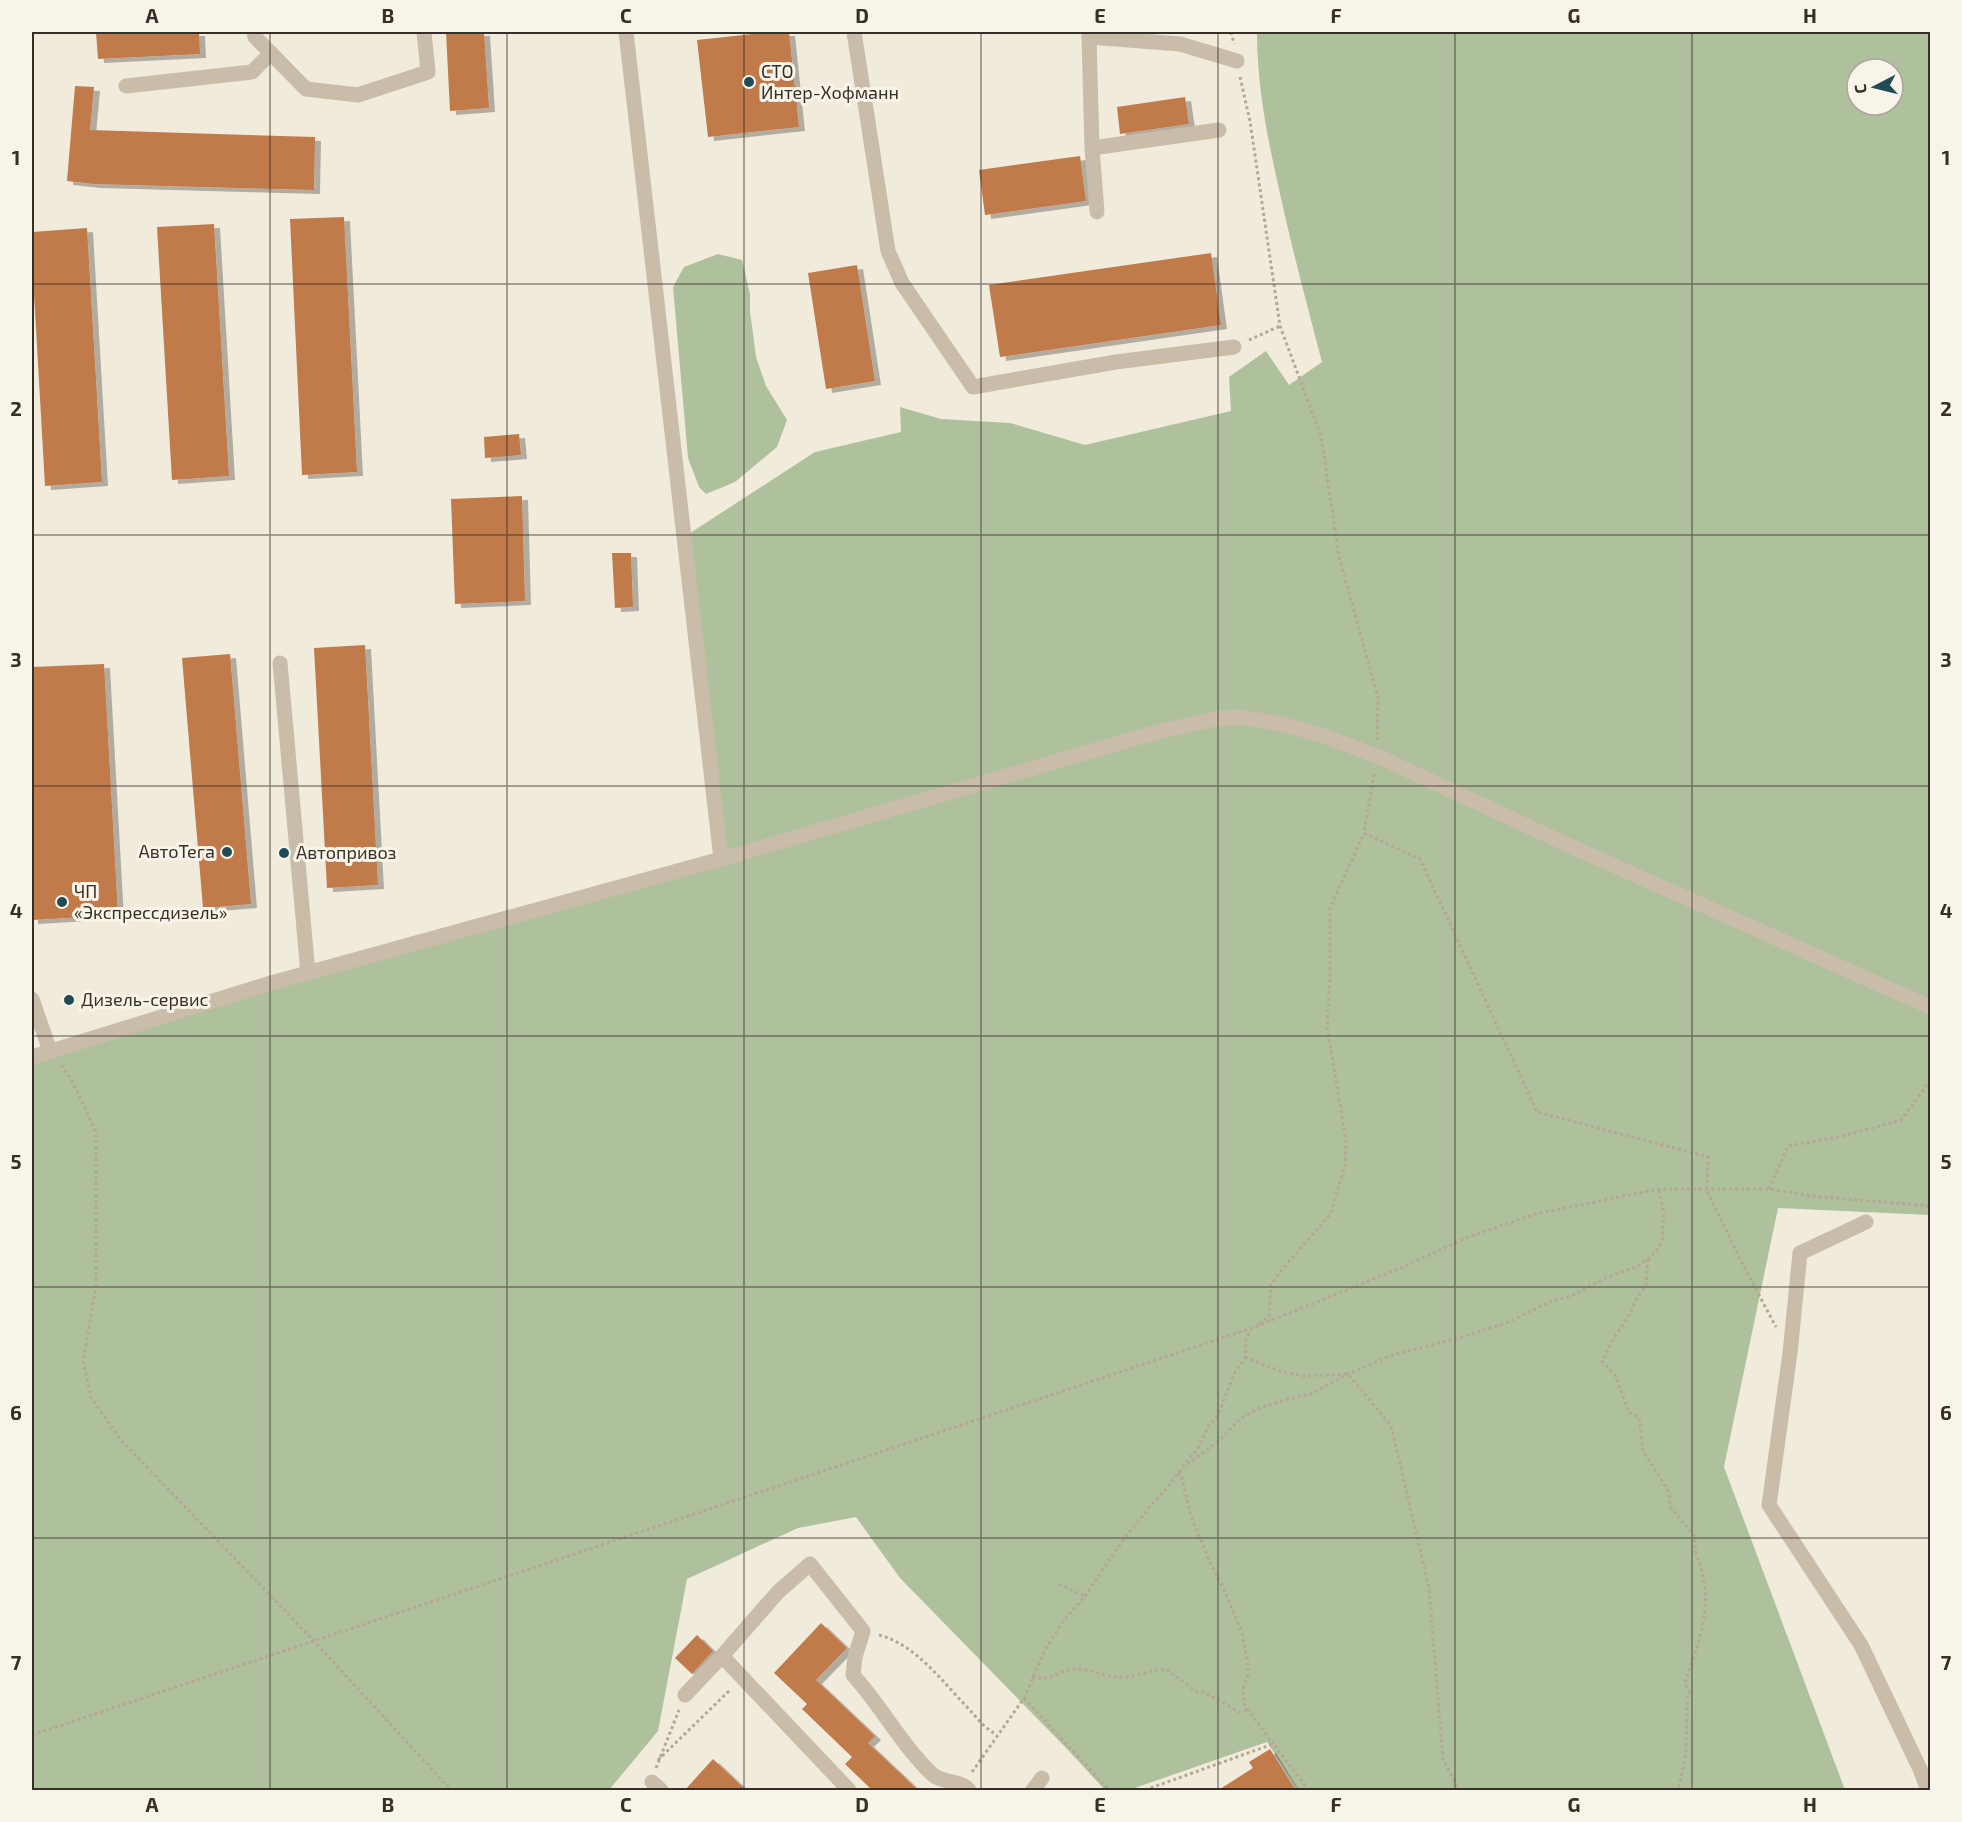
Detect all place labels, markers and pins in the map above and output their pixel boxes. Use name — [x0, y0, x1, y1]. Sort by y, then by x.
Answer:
place label: СТО Интер-Хофманн — [761, 60, 899, 103]
marker: СТО Интер-Хофманн — [742, 75, 756, 89]
place label: АвтоТега — [139, 840, 215, 862]
place label: Автопривоз — [296, 841, 397, 863]
marker: АвтоТега — [220, 845, 234, 859]
marker: Автопривоз — [277, 846, 291, 860]
place label: ЧП «Экспрессдизель» — [74, 880, 228, 923]
marker: ЧП «Экспрессдизель» — [55, 895, 69, 909]
place label: Дизель-сервис — [81, 988, 209, 1010]
marker: Дизель-сервис — [62, 993, 76, 1007]

